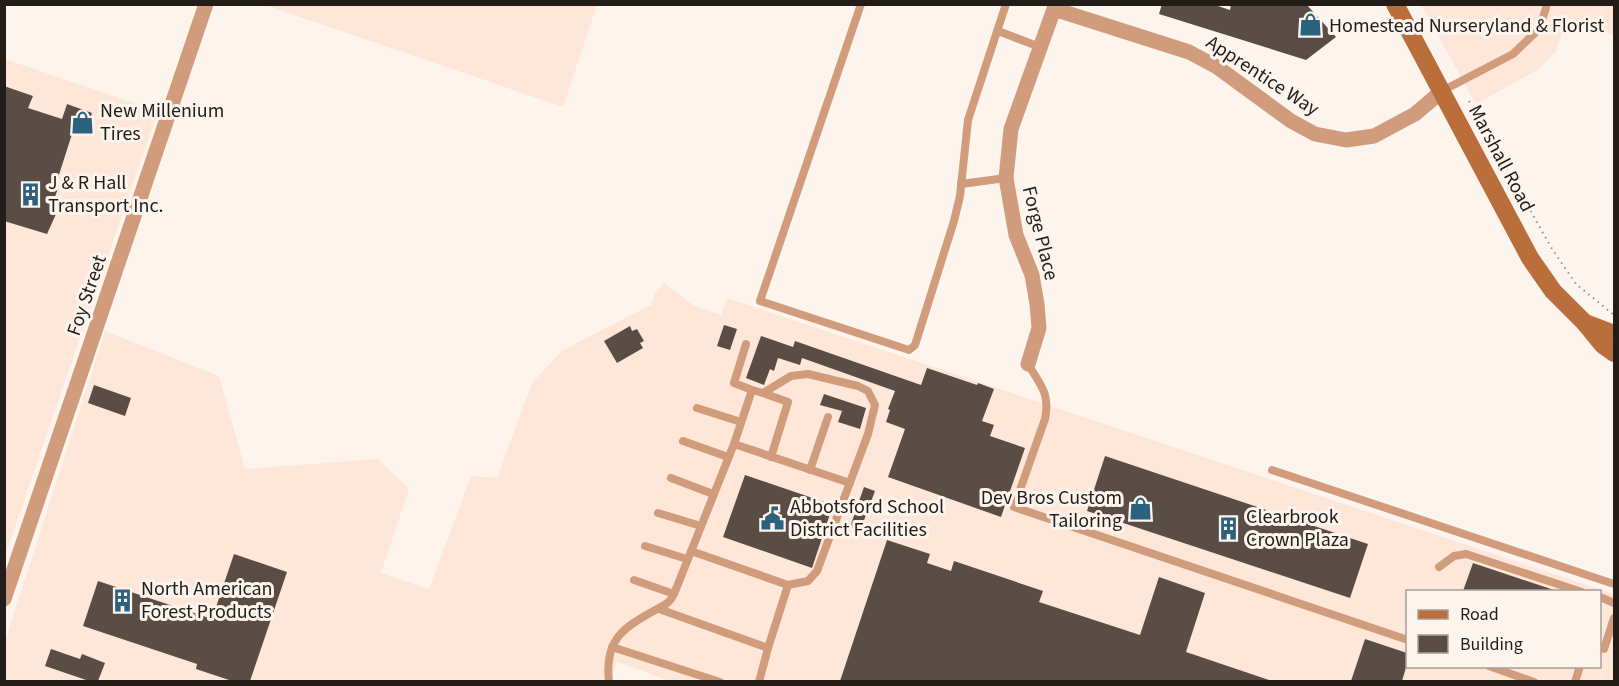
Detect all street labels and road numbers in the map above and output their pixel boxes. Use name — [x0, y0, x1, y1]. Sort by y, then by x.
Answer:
street label: Apprentice Way — [1200, 29, 1325, 123]
street label: Marshall Road — [1461, 100, 1541, 217]
street label: Forge Place — [1015, 183, 1065, 283]
street label: Foy Street — [60, 251, 114, 340]

